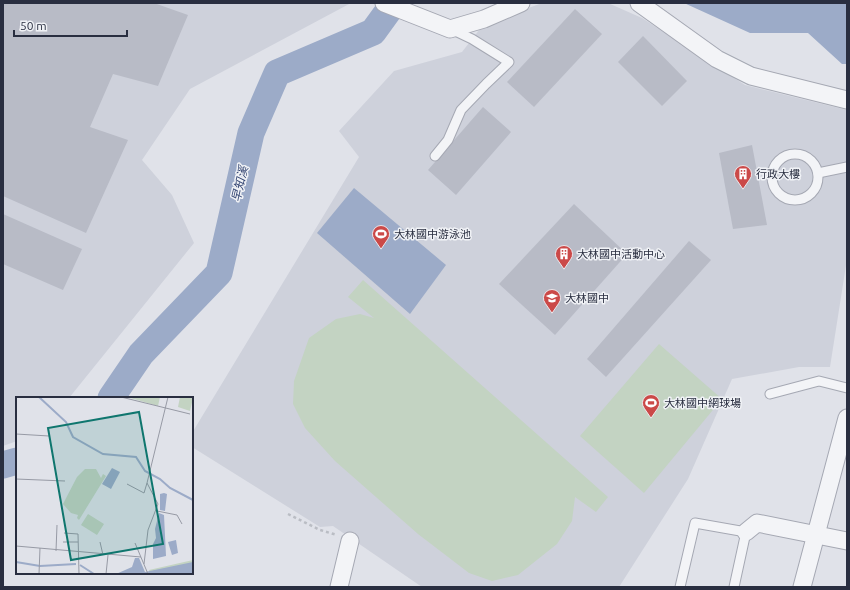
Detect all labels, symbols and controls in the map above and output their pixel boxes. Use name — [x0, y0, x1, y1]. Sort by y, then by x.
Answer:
scale bar — [14, 12, 127, 38]
text: 50 m — [20, 19, 47, 32]
water label: 早知溪 — [229, 163, 250, 203]
building icon: 行政大樓 — [733, 164, 753, 189]
place label: 行政大樓 — [756, 168, 800, 180]
sports icon: 大林國中游泳池 — [371, 224, 391, 249]
place label: 大林國中游泳池 — [394, 228, 471, 240]
building icon: 大林國中活動中心 — [554, 244, 574, 269]
place label: 大林國中活動中心 — [577, 248, 665, 260]
school or university icon: 大林國中 — [542, 288, 562, 313]
place label: 大林國中 — [565, 292, 609, 304]
sports icon: 大林國中網球場 — [641, 393, 661, 418]
inset map — [16, 397, 193, 574]
place label: 大林國中網球場 — [664, 397, 741, 409]

